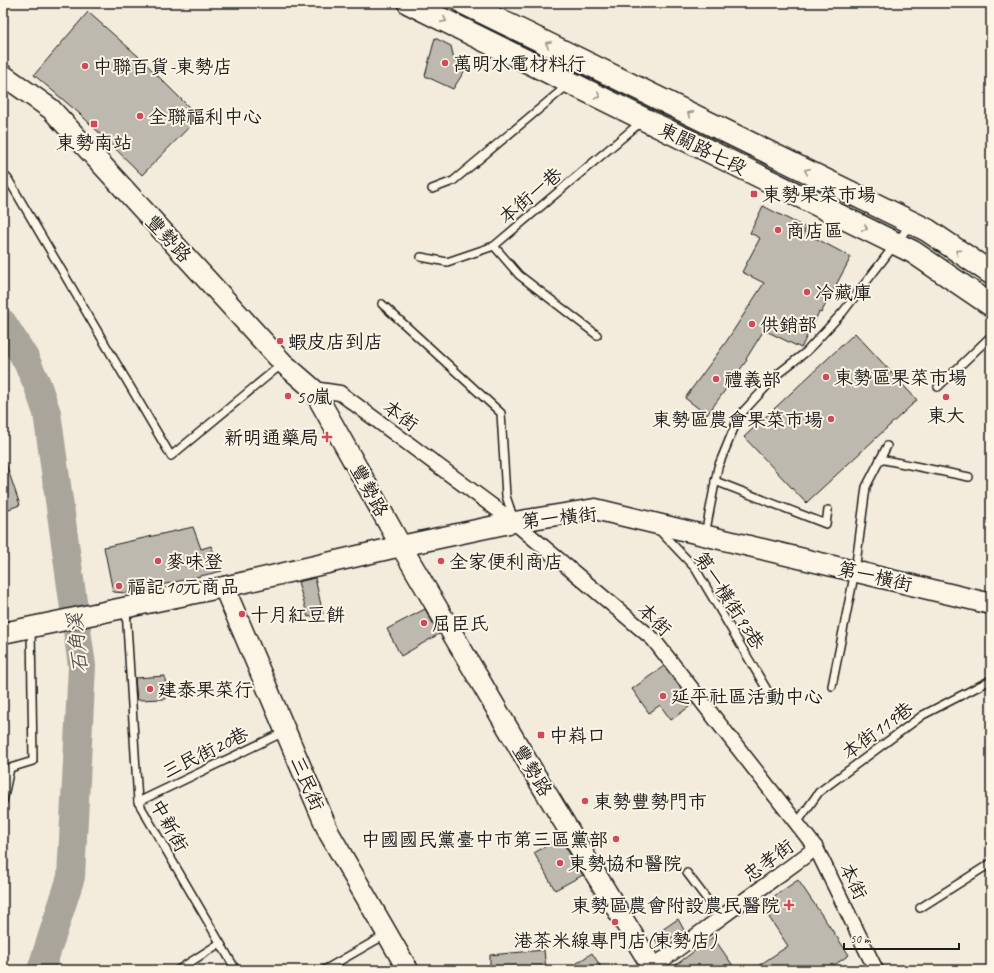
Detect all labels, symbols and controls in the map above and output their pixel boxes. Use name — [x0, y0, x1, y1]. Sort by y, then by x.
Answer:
one-way arrow — [439, 15, 447, 23]
one-way arrow — [545, 41, 552, 49]
place label: 萬明水電材料行 — [453, 52, 586, 76]
place label: 中聯百貨-東勢店 — [93, 55, 232, 79]
marker: 萬明水電材料行 — [440, 58, 450, 68]
marker: 中聯百貨-東勢店 — [80, 61, 90, 71]
one-way arrow — [594, 92, 601, 99]
place label: 全聯福利中心 — [148, 105, 262, 129]
marker: 全聯福利中心 — [135, 111, 145, 121]
one-way arrow — [687, 111, 694, 119]
street label: 東關路七段 — [655, 117, 751, 181]
marker: 東勢南站 — [89, 119, 99, 129]
place label: 東勢南站 — [56, 131, 132, 155]
street label: 本街一巷 — [494, 162, 567, 229]
one-way arrow — [803, 169, 811, 176]
place label: 東勢果菜市場 — [762, 183, 876, 207]
marker: 東勢果菜市場 — [749, 189, 759, 199]
street label: 豐勢路 — [140, 210, 196, 268]
place label: 商店區 — [786, 219, 843, 243]
one-way arrow — [861, 223, 868, 231]
marker: 商店區 — [773, 225, 783, 235]
one-way arrow — [956, 249, 963, 256]
place label: 冷藏庫 — [815, 281, 872, 305]
marker: 冷藏庫 — [802, 287, 812, 297]
place label: 供銷部 — [760, 313, 817, 337]
marker: 供銷部 — [747, 319, 757, 329]
place label: 蝦皮店到店 — [288, 330, 383, 354]
marker: 蝦皮店到店 — [275, 336, 285, 346]
place label: 東勢區果菜市場 — [834, 366, 967, 390]
place label: 禮義部 — [724, 368, 781, 392]
marker: 東勢區果菜市場 — [821, 372, 831, 382]
marker: 禮義部 — [711, 374, 721, 384]
place label: 50嵐 — [296, 385, 332, 409]
marker: 50嵐 — [283, 391, 293, 401]
marker: 東大 — [941, 392, 951, 402]
street label: 本街 — [378, 395, 423, 437]
place label: 東大 — [927, 404, 965, 428]
place label: 東勢區農會果菜市場 — [652, 408, 823, 432]
marker: 東勢區農會果菜市場 — [826, 414, 836, 424]
place label: 新明通藥局 — [224, 426, 319, 450]
marker: 新明通藥局 — [322, 432, 332, 442]
street label: 豐勢路 — [345, 460, 393, 521]
street label: 第一橫街 — [520, 502, 598, 534]
street label: 第一橫街93巷 — [689, 547, 770, 654]
place label: 麥味登 — [166, 550, 223, 574]
place label: 全家便利商店 — [449, 550, 563, 574]
marker: 麥味登 — [153, 556, 163, 566]
marker: 全家便利商店 — [436, 556, 446, 566]
street label: 第一橫街 — [835, 557, 915, 597]
place label: 福記10元商品 — [127, 575, 239, 599]
marker: 福記10元商品 — [114, 581, 124, 591]
street label: 本街 — [632, 598, 676, 642]
place label: 十月紅豆餅 — [250, 603, 345, 627]
marker: 十月紅豆餅 — [237, 609, 247, 619]
water label: 石角溪 — [62, 611, 93, 674]
place label: 屈臣氏 — [432, 612, 489, 636]
marker: 屈臣氏 — [419, 618, 429, 628]
place label: 建泰果菜行 — [158, 678, 253, 702]
marker: 建泰果菜行 — [145, 684, 155, 694]
place label: 延平社區活動中心 — [671, 685, 823, 709]
marker: 延平社區活動中心 — [658, 691, 668, 701]
street label: 本街119巷 — [837, 697, 918, 765]
street label: 三民街20巷 — [158, 722, 253, 784]
place label: 中嵙口 — [549, 724, 606, 748]
marker: 中嵙口 — [536, 730, 546, 740]
street label: 豐勢路 — [507, 740, 557, 801]
street label: 三民街 — [285, 752, 329, 814]
place label: 東勢豐勢門市 — [593, 790, 707, 814]
street label: 中新街 — [145, 795, 193, 856]
marker: 東勢豐勢門市 — [580, 796, 590, 806]
place label: 中國國民黨臺中市第三區黨部 — [361, 828, 608, 852]
marker: 中國國民黨臺中市第三區黨部 — [611, 834, 621, 844]
street label: 忠孝街 — [738, 834, 799, 887]
place label: 東勢協和醫院 — [568, 852, 682, 876]
marker: 東勢協和醫院 — [555, 858, 565, 868]
street label: 本街 — [834, 859, 872, 904]
place label: 東勢區農會附設農民醫院 — [571, 894, 780, 918]
marker: 東勢區農會附設農民醫院 — [783, 899, 795, 911]
marker: 港茶米線專門店(東勢店) — [610, 917, 620, 927]
scale bar — [844, 925, 959, 951]
place label: 港茶米線專門店(東勢店) — [514, 929, 718, 953]
text: 50 m — [850, 931, 872, 947]

